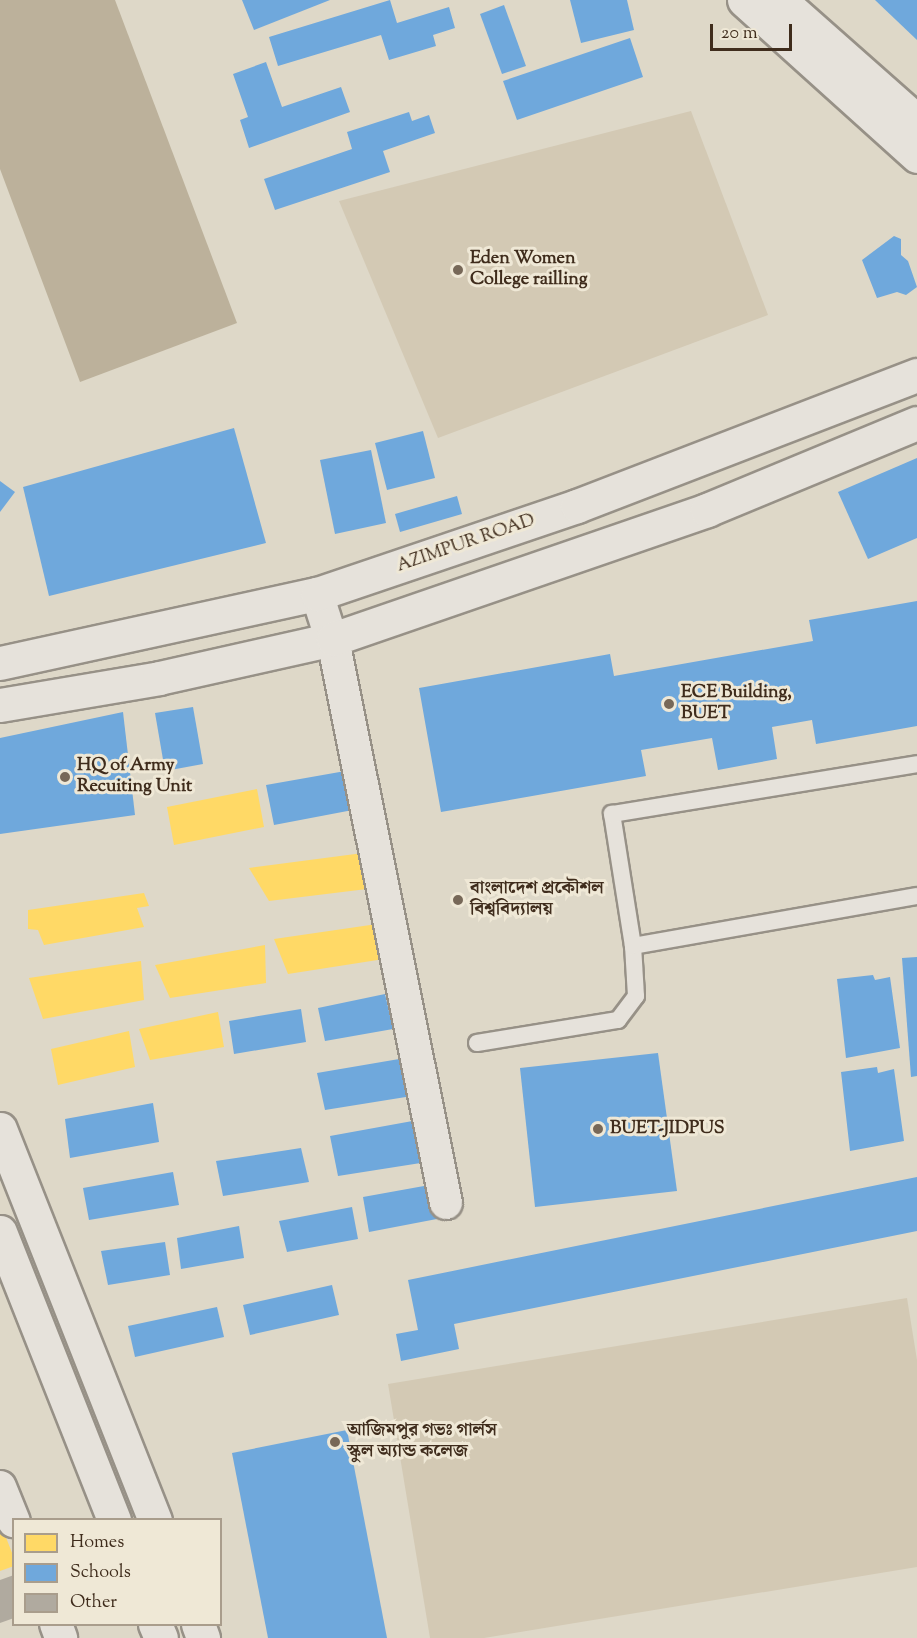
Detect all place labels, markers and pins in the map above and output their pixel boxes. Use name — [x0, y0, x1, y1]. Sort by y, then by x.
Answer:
place label: Eden Women College railling — [470, 249, 587, 292]
marker: Eden Women College railling — [451, 263, 465, 277]
place label: ECE Building, BUET — [681, 683, 792, 726]
marker: ECE Building, BUET — [662, 697, 676, 711]
place label: HQ of Army Recuiting Unit — [77, 756, 192, 798]
marker: HQ of Army Recuiting Unit — [58, 770, 72, 784]
place label: বাংলাদেশ প্রকৌশল বিশ্ববিদ্যালয় — [470, 879, 604, 922]
marker: বাংলাদেশ প্রকৌশল বিশ্ববিদ্যালয় — [451, 893, 465, 907]
place label: BUET-JIDPUS — [610, 1118, 724, 1140]
marker: BUET-JIDPUS — [591, 1122, 605, 1136]
place label: আজিমপুর গভঃ গার্লস স্কুল অ্যান্ড কলেজ — [347, 1421, 497, 1464]
marker: আজিমপুর গভঃ গার্লস স্কুল অ্যান্ড কলেজ — [328, 1435, 342, 1449]

